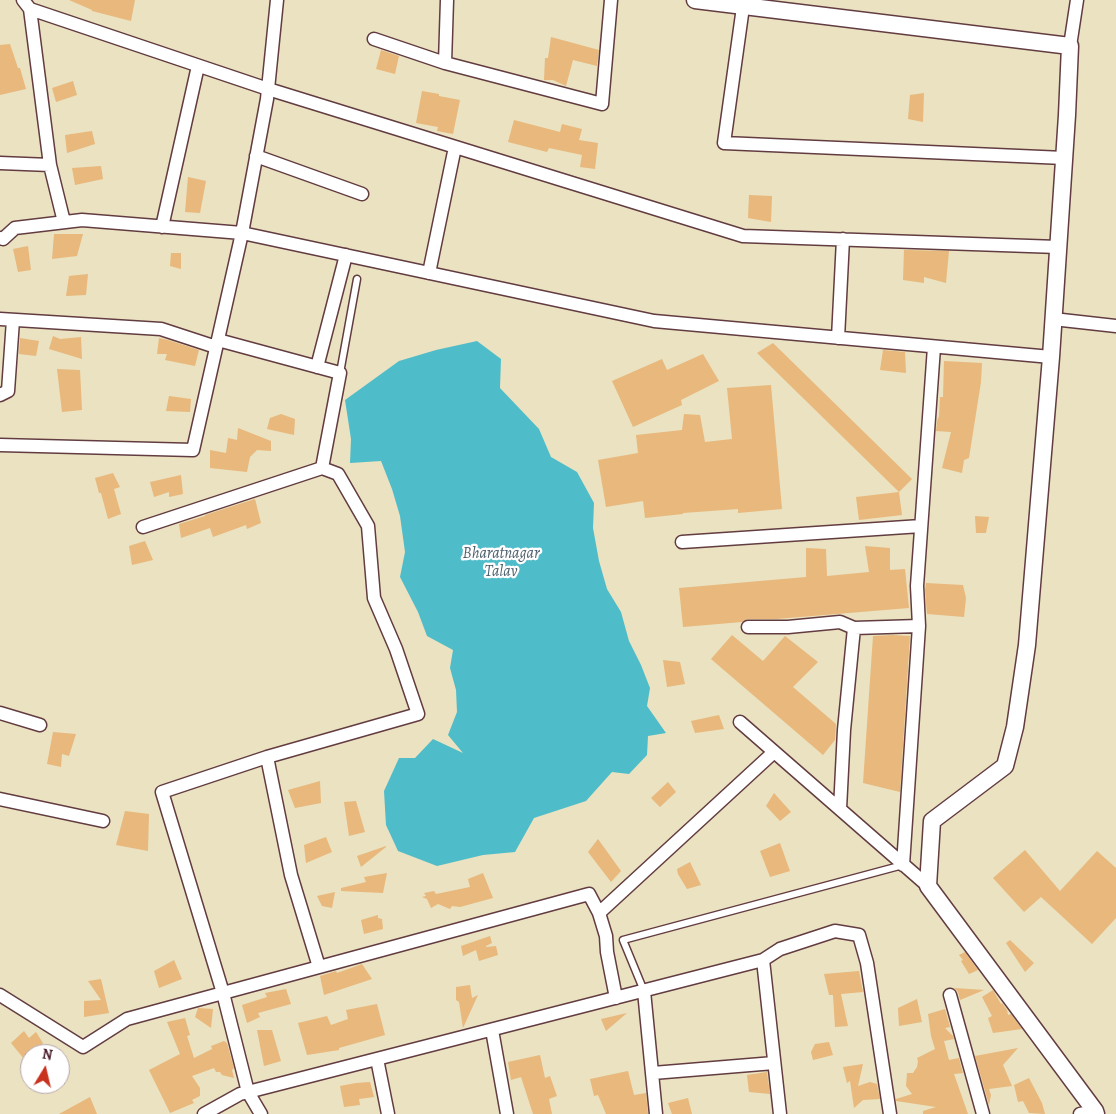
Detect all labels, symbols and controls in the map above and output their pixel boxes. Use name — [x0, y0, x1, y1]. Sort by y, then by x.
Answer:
water label: Bharatnagar Talav — [463, 544, 539, 582]
north arrow — [20, 1044, 70, 1094]
text: N — [41, 1044, 54, 1065]

